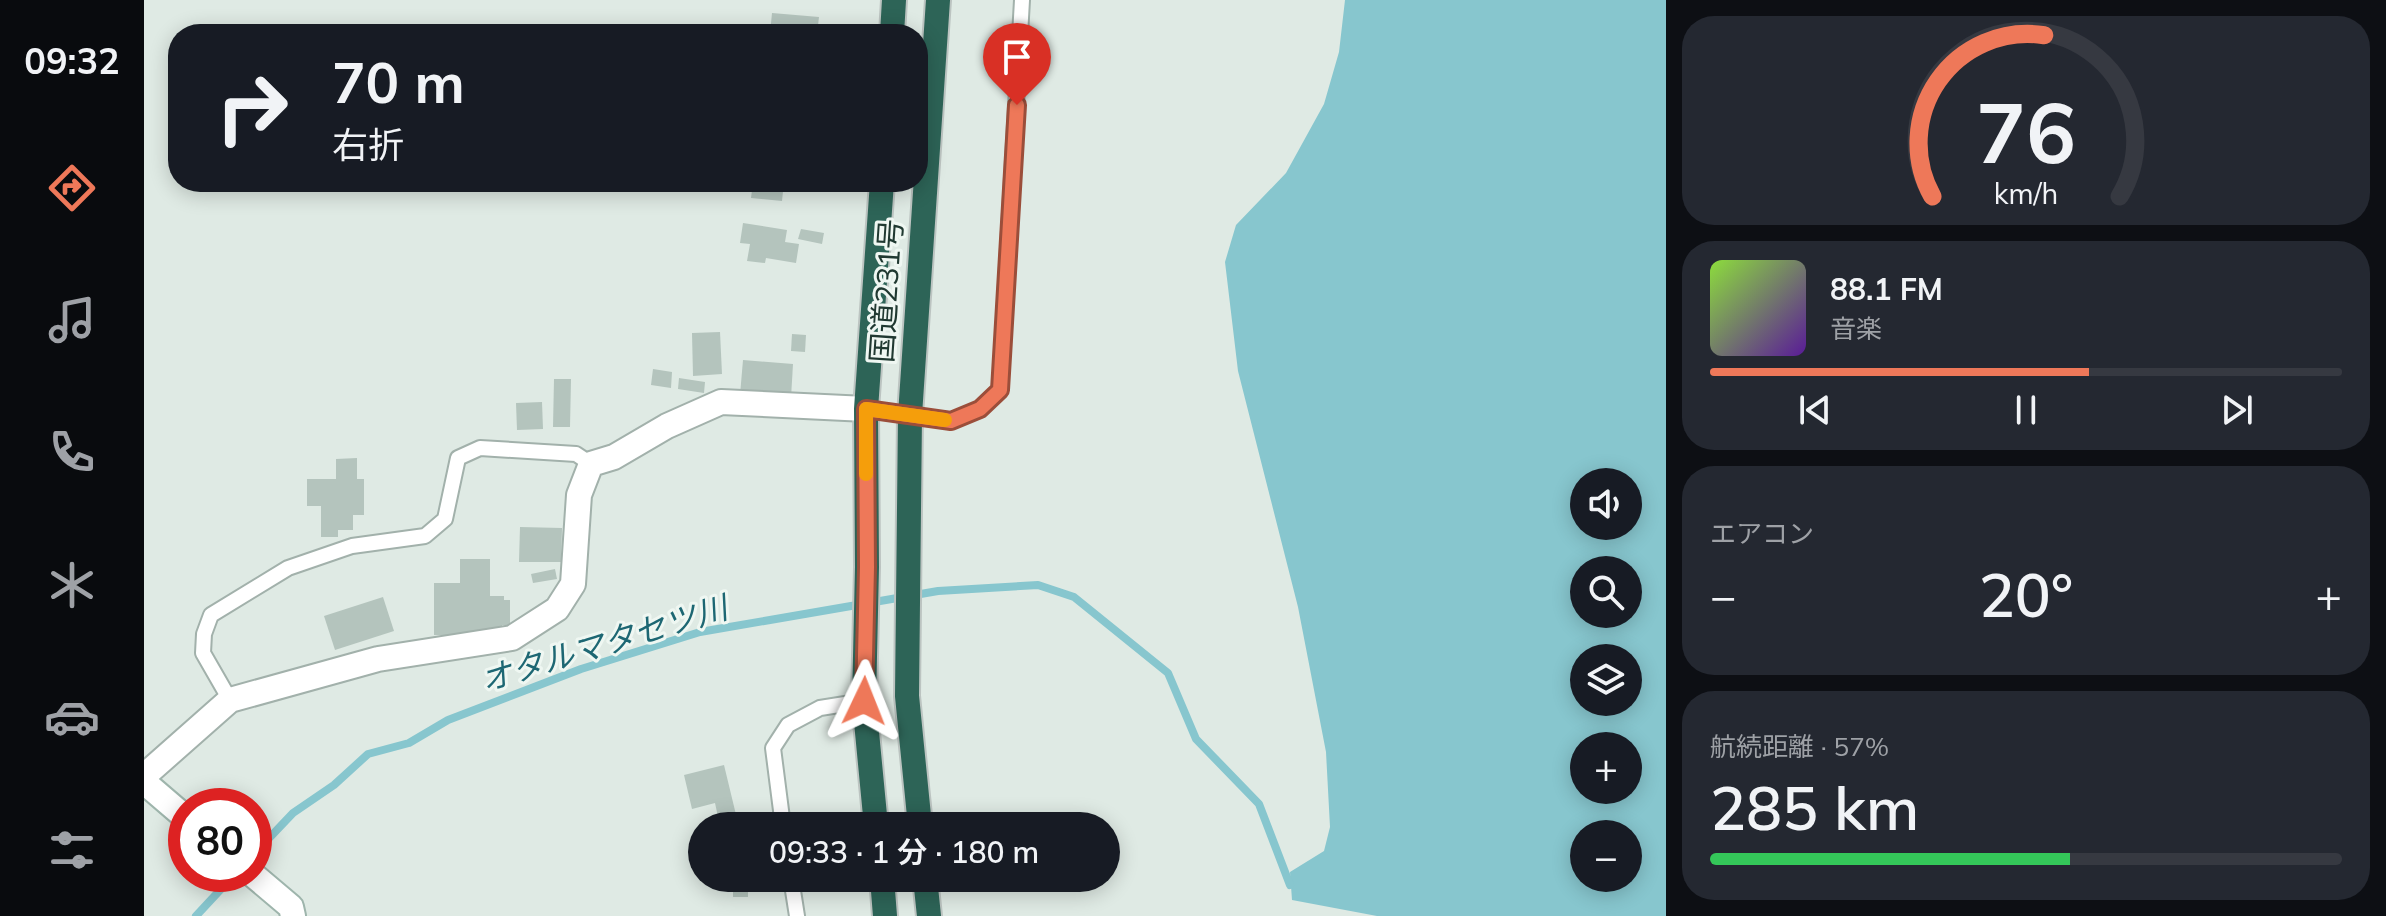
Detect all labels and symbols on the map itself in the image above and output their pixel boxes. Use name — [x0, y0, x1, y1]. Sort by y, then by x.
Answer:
pin — [983, 23, 1051, 105]
street label: 国道231号 — [862, 218, 910, 364]
water label: オタルマタセツ川 — [475, 586, 735, 700]
position arrow — [822, 659, 906, 743]
speed limit sign: 80 — [168, 788, 272, 892]

